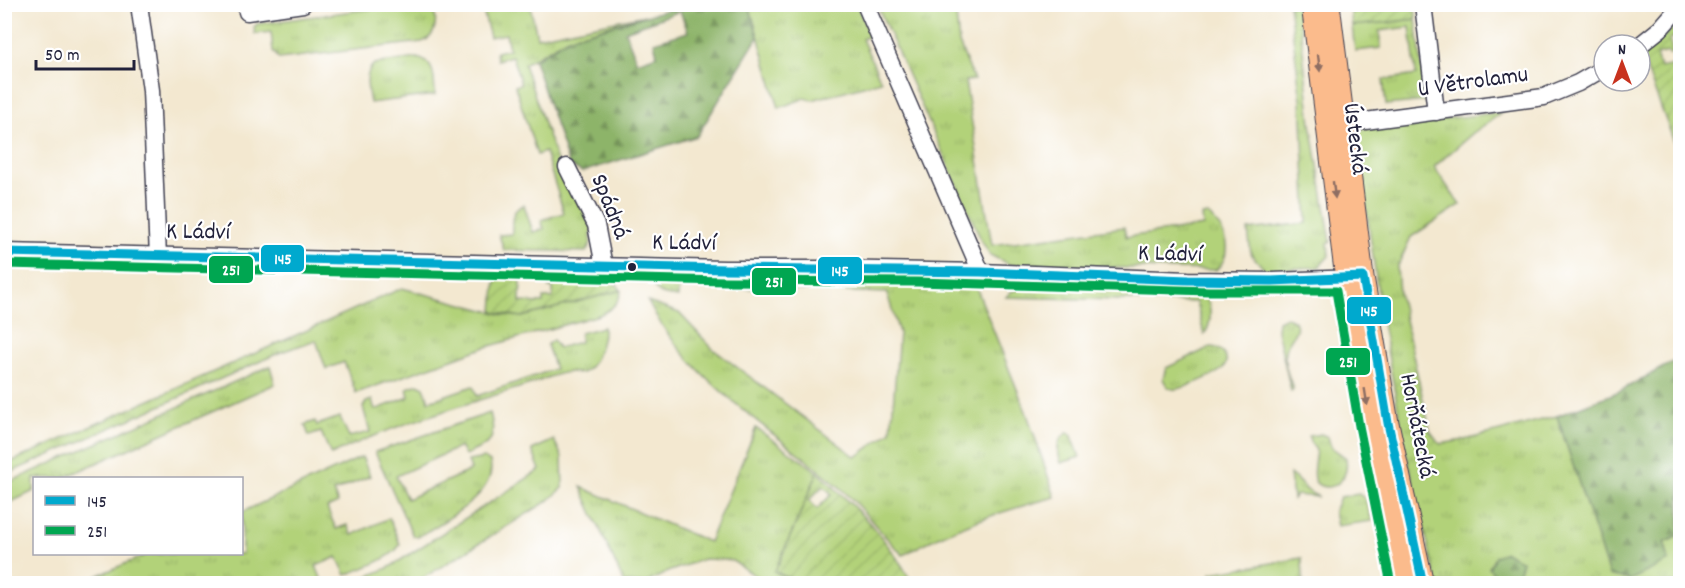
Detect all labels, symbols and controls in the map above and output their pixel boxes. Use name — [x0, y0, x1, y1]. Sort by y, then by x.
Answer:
scale bar — [36, 33, 134, 71]
north arrow — [1592, 33, 1652, 93]
text: N — [1618, 39, 1626, 62]
text: 50 m — [45, 44, 80, 69]
one-way arrow — [1314, 53, 1323, 72]
street label: U Větrolamu — [1416, 58, 1530, 108]
street label: Ústecká — [1333, 101, 1375, 177]
street label: Spádná — [581, 169, 637, 245]
one-way arrow — [1330, 181, 1339, 200]
street label: K Ládví — [166, 215, 232, 251]
street label: K Ládví — [652, 226, 718, 262]
street label: K Ládví — [1137, 237, 1204, 273]
line badge: 145 — [260, 244, 305, 273]
text: 145 — [274, 249, 292, 272]
line badge: 251 — [208, 255, 254, 284]
line badge: 145 — [817, 256, 863, 285]
text: 251 — [222, 260, 240, 283]
unlabelled marker — [626, 261, 638, 273]
text: 145 — [831, 261, 849, 284]
line badge: 251 — [751, 267, 797, 296]
text: 251 — [765, 272, 783, 295]
line badge: 145 — [1346, 296, 1392, 325]
text: 145 — [1360, 301, 1378, 324]
line badge: 251 — [1325, 347, 1371, 376]
text: 251 — [1339, 352, 1357, 375]
street label: Horňátecká — [1389, 371, 1443, 481]
one-way arrow — [1362, 388, 1371, 407]
legend — [33, 477, 243, 555]
text: 145 — [87, 491, 107, 516]
text: 251 — [87, 521, 107, 546]

